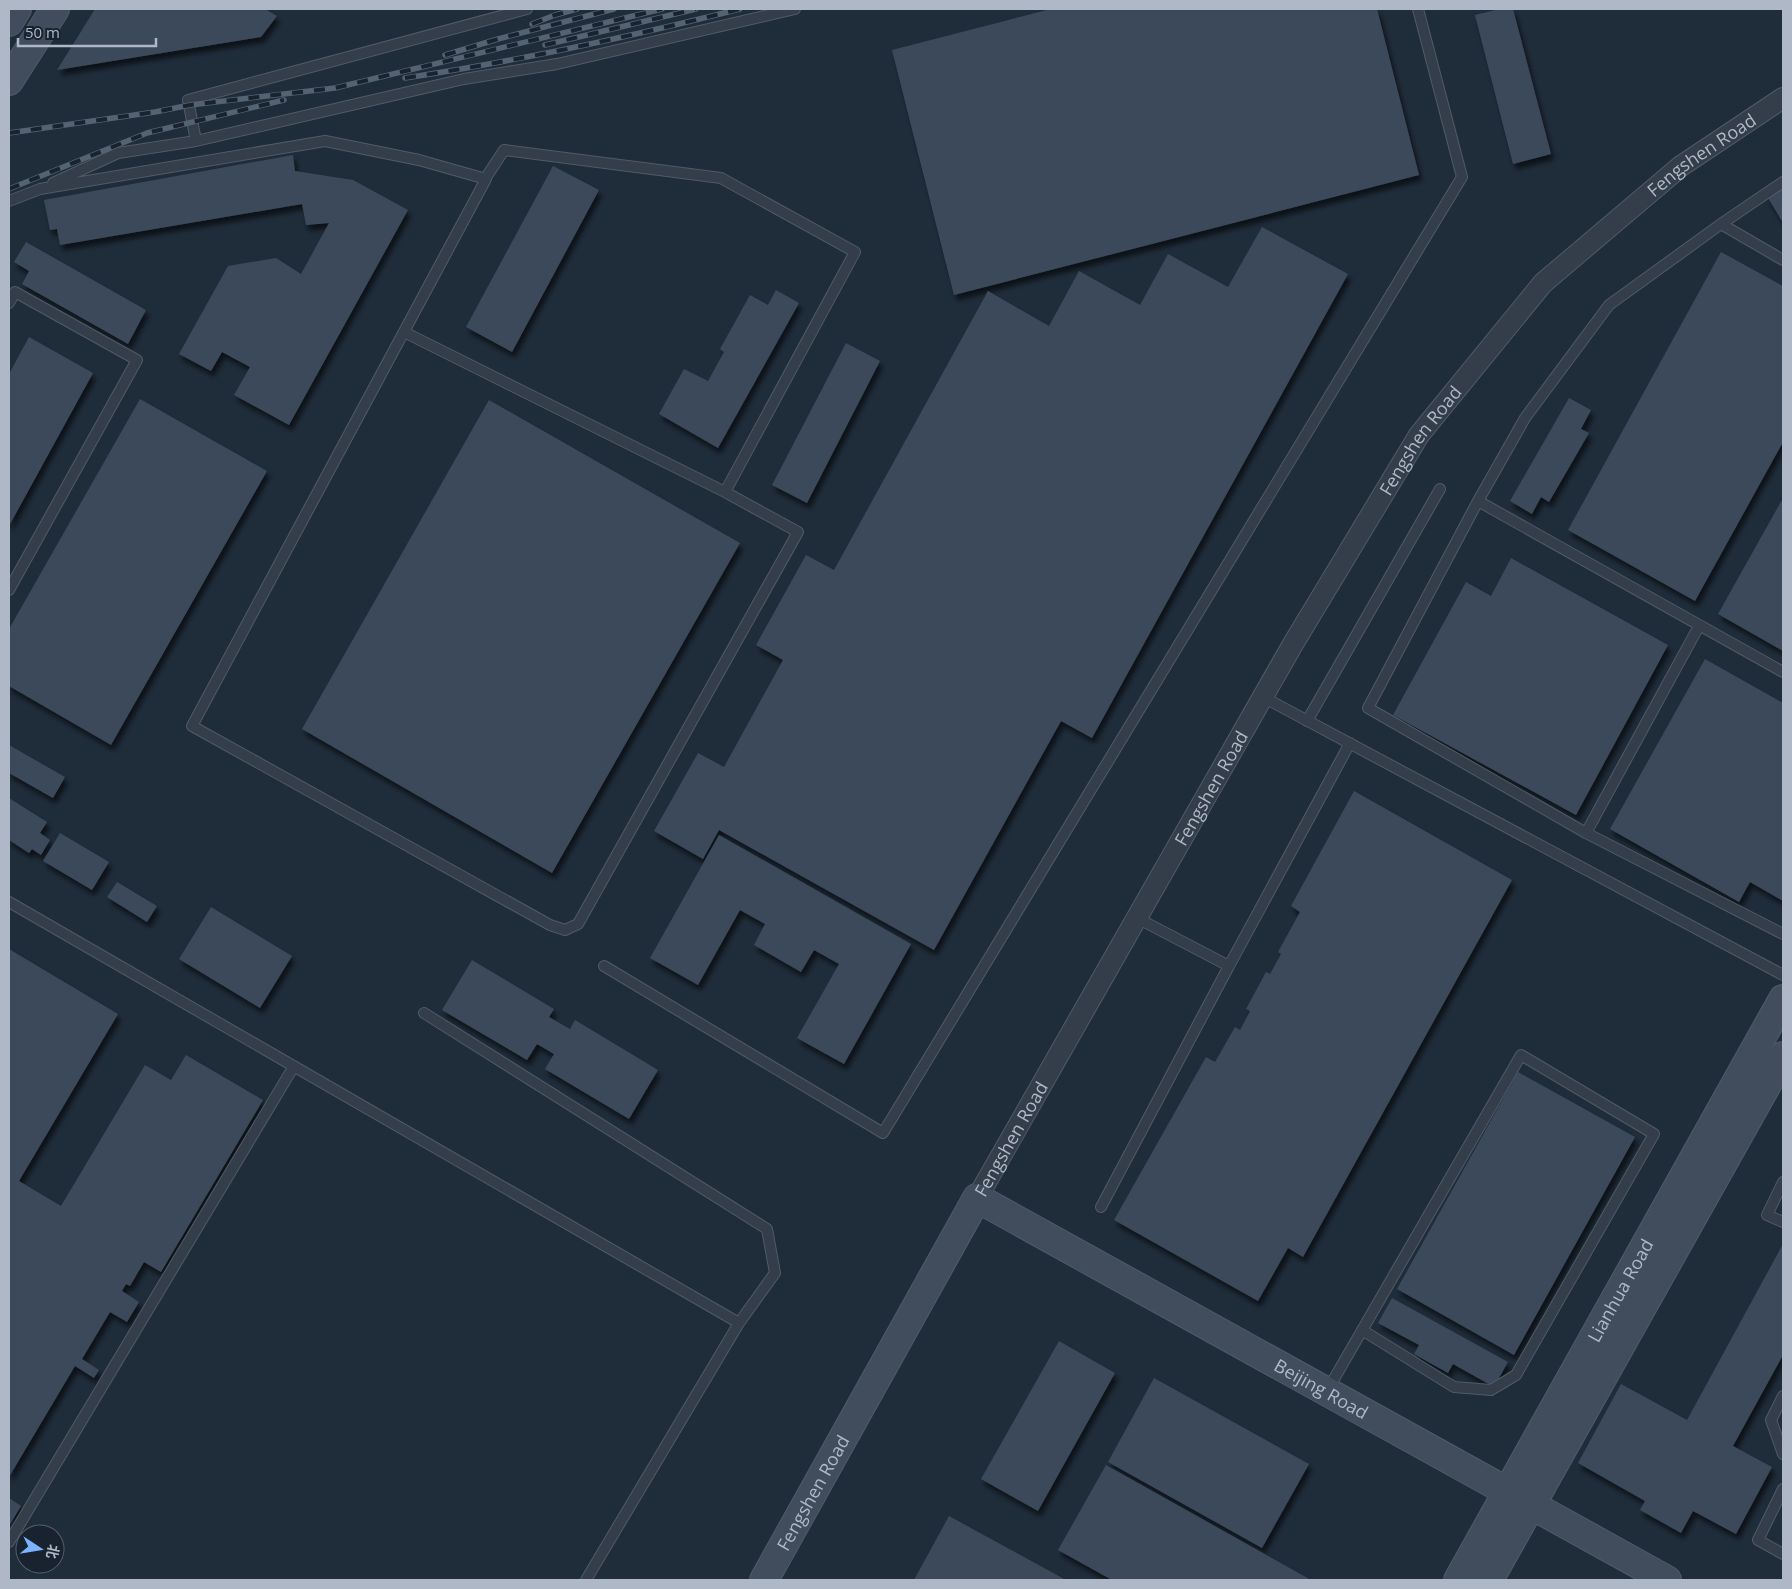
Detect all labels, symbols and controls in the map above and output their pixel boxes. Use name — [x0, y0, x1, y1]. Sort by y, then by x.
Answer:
scale bar — [18, 15, 155, 47]
text: 50 m — [25, 22, 60, 42]
street label: Fengshen Road — [1642, 108, 1760, 202]
street label: Fengshen Road — [1374, 381, 1467, 500]
street label: Fengshen Road — [1169, 726, 1253, 850]
street label: Fengshen Road — [968, 1077, 1053, 1201]
street label: Lianhua Road — [1582, 1234, 1659, 1346]
street label: Beijing Road — [1270, 1353, 1373, 1424]
street label: Fengshen Road — [771, 1431, 855, 1555]
north arrow — [15, 1524, 65, 1574]
text: 北 — [42, 1543, 64, 1561]

